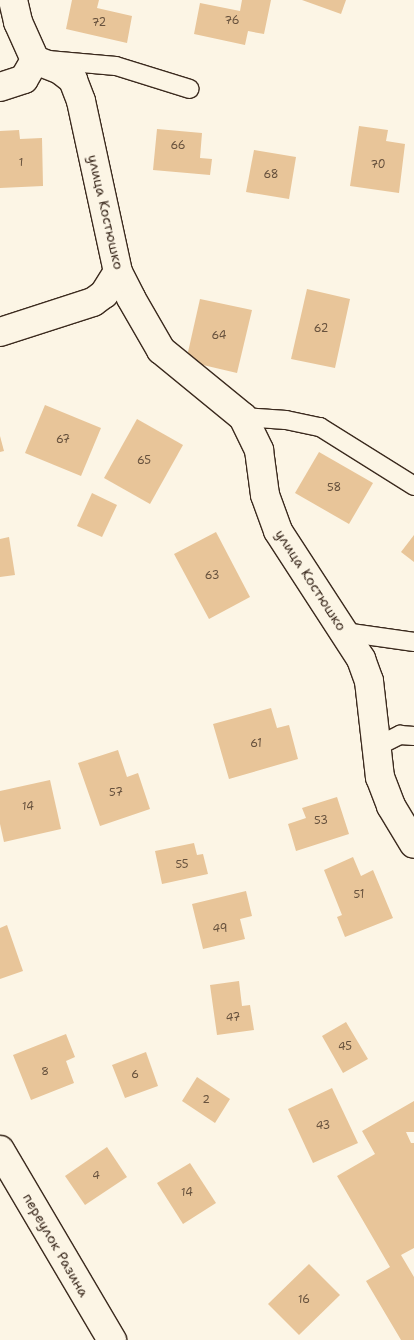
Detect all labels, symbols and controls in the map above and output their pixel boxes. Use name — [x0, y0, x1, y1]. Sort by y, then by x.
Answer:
house number: 76 — [225, 14, 239, 28]
house number: 72 — [92, 16, 106, 30]
house number: 66 — [170, 139, 186, 153]
street label: улица Костюшко — [85, 153, 127, 271]
house number: 1 — [19, 156, 23, 170]
house number: 70 — [370, 158, 386, 172]
house number: 68 — [264, 168, 278, 182]
house number: 62 — [314, 322, 328, 336]
house number: 64 — [211, 329, 227, 343]
house number: 67 — [56, 433, 70, 447]
house number: 65 — [137, 454, 151, 468]
house number: 58 — [327, 481, 341, 495]
street label: улица Костюшко — [272, 526, 350, 634]
house number: 63 — [205, 569, 219, 583]
house number: 61 — [250, 737, 262, 751]
house number: 57 — [109, 786, 123, 800]
house number: 14 — [22, 800, 34, 814]
house number: 53 — [314, 814, 328, 828]
house number: 55 — [175, 858, 189, 872]
house number: 51 — [354, 888, 364, 902]
house number: 49 — [213, 922, 227, 936]
house number: 47 — [226, 1011, 240, 1025]
house number: 45 — [338, 1040, 352, 1054]
house number: 8 — [41, 1065, 49, 1079]
house number: 6 — [131, 1068, 139, 1082]
house number: 2 — [202, 1093, 210, 1107]
house number: 43 — [316, 1119, 330, 1133]
house number: 4 — [92, 1169, 100, 1183]
house number: 14 — [181, 1186, 193, 1200]
street label: переулок Разина — [19, 1190, 93, 1300]
house number: 16 — [298, 1293, 310, 1307]

